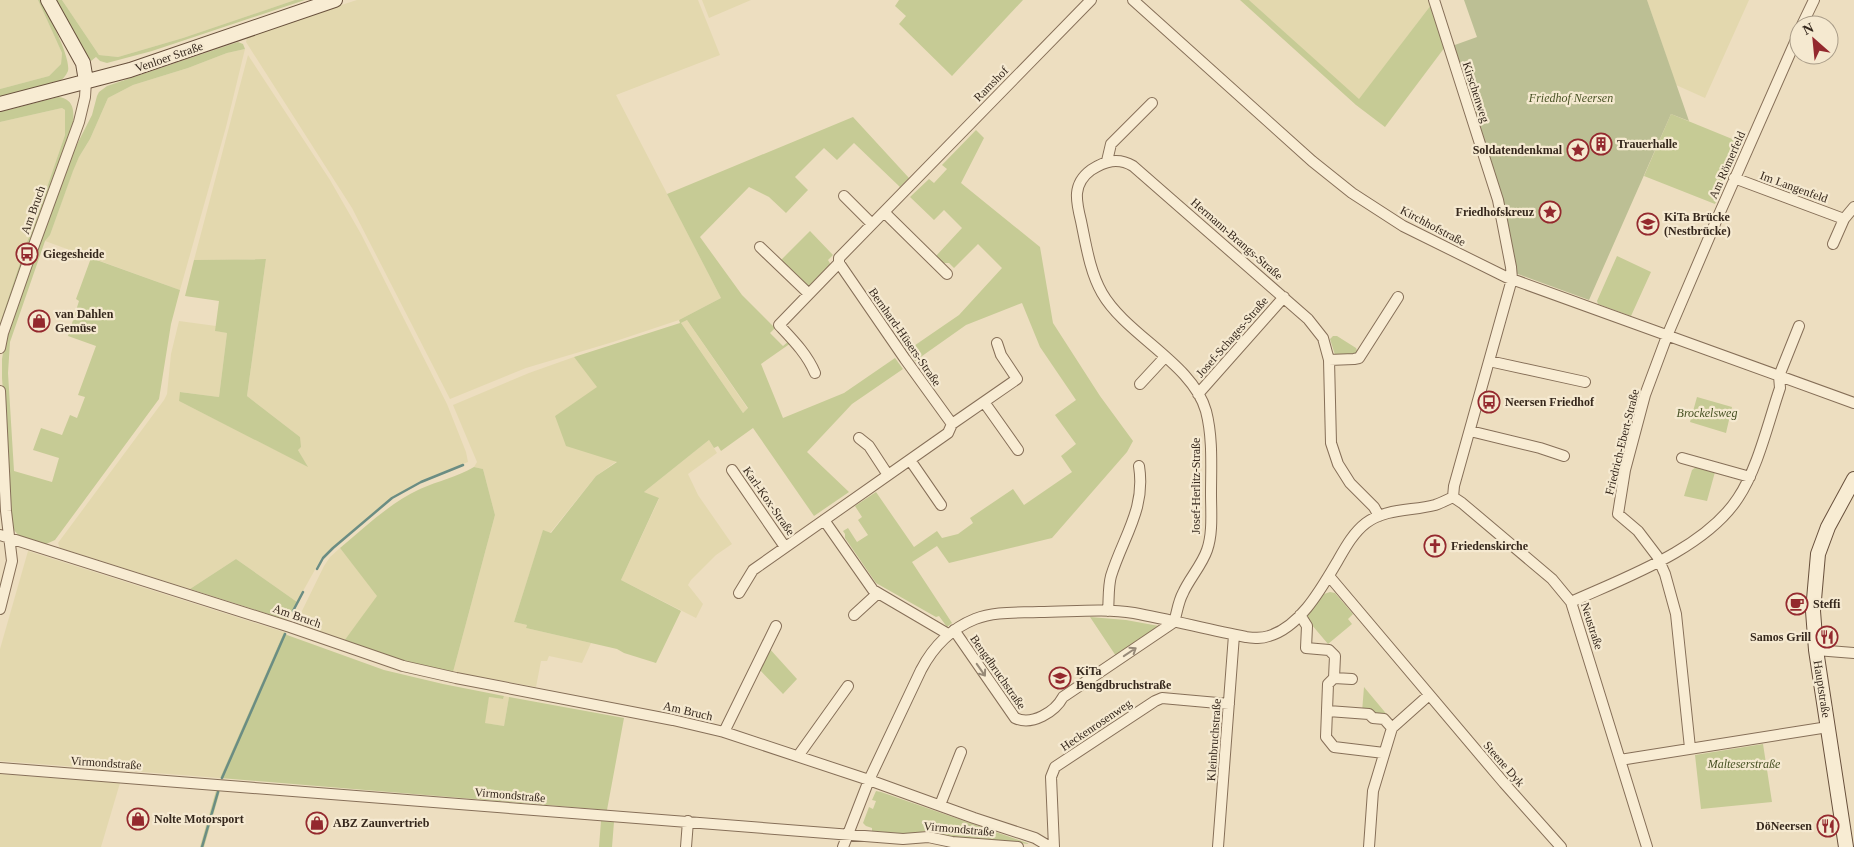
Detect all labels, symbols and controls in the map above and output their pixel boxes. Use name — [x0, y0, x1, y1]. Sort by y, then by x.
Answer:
north arrow — [1789, 15, 1839, 65]
text: N — [1800, 20, 1816, 38]
street label: Venloer Straße — [133, 39, 205, 75]
street label: Kirschenweg — [1460, 60, 1492, 124]
street label: Ramshof — [971, 64, 1011, 104]
park label: Friedhof Neersen — [1528, 91, 1613, 105]
street label: Am Römerfeld — [1706, 129, 1748, 201]
building icon: Trauerhalle — [1589, 132, 1613, 156]
place label: Trauerhalle — [1617, 137, 1678, 151]
place icon: Soldatendenkmal — [1566, 138, 1590, 162]
place label: Soldatendenkmal — [1473, 143, 1563, 157]
street label: Im Langenfeld — [1758, 168, 1830, 206]
street label: Am Bruch — [18, 184, 48, 236]
street label: Hermann-Brangs-Straße — [1188, 195, 1286, 283]
place icon: Friedhofskreuz — [1538, 200, 1562, 224]
street label: Kirchhofstraße — [1398, 203, 1468, 249]
place label: Friedhofskreuz — [1456, 205, 1535, 219]
place label: KiTa Brücke (Nestbrücke) — [1664, 210, 1731, 238]
school or university icon: KiTa Brücke (Nestbrücke) — [1636, 212, 1660, 236]
bus stop icon: Giegesheide — [15, 242, 39, 266]
place label: Giegesheide — [43, 247, 105, 261]
street label: Bernhard-Hüsers-Straße — [866, 285, 944, 389]
street label: Josef-Schages-Straße — [1193, 294, 1271, 380]
place label: van Dahlen Gemüse — [55, 307, 114, 335]
shop icon: van Dahlen Gemüse — [27, 309, 51, 333]
street label: Friedrich-Ebert-Straße — [1602, 388, 1642, 496]
bus stop icon: Neersen Friedhof — [1477, 390, 1501, 414]
place label: Neersen Friedhof — [1505, 395, 1595, 409]
park label: Brockelsweg — [1677, 406, 1737, 420]
street label: Josef-Herlitz-Straße — [1189, 438, 1203, 534]
street label: Karl-Kox-Straße — [740, 464, 798, 538]
church icon: Friedenskirche — [1423, 534, 1447, 558]
place label: Friedenskirche — [1451, 539, 1529, 553]
cafe icon: Steffi — [1785, 592, 1809, 616]
place label: Steffi — [1813, 597, 1841, 611]
street label: Am Bruch — [271, 601, 323, 631]
street label: Neustraße — [1578, 601, 1606, 651]
restaurant icon: Samos Grill — [1815, 625, 1839, 649]
place label: Samos Grill — [1750, 630, 1812, 644]
street label: Bengdbruchstraße — [967, 632, 1029, 712]
one-way arrow — [1123, 647, 1137, 657]
street label: Hauptstraße — [1811, 659, 1833, 719]
one-way arrow — [976, 663, 986, 677]
place label: KiTa Bengdbruchstraße — [1076, 664, 1172, 692]
school or university icon: KiTa Bengdbruchstraße — [1048, 666, 1072, 690]
street label: Heckenrosenweg — [1058, 696, 1134, 754]
street label: Kleinbruchstraße — [1204, 698, 1224, 782]
street label: Am Bruch — [662, 699, 714, 723]
street label: Steene Dyk — [1480, 738, 1528, 790]
street label: Virmondstraße — [70, 754, 142, 772]
park label: Malteserstraße — [1707, 757, 1781, 771]
street label: Virmondstraße — [474, 785, 546, 805]
shop icon: Nolte Motorsport — [126, 807, 150, 831]
shop icon: ABZ Zaunvertrieb — [305, 811, 329, 835]
place label: Nolte Motorsport — [154, 812, 244, 826]
restaurant icon: DöNeersen — [1816, 814, 1840, 838]
place label: ABZ Zaunvertrieb — [333, 816, 430, 830]
street label: Virmondstraße — [923, 819, 995, 839]
place label: DöNeersen — [1756, 819, 1812, 833]

